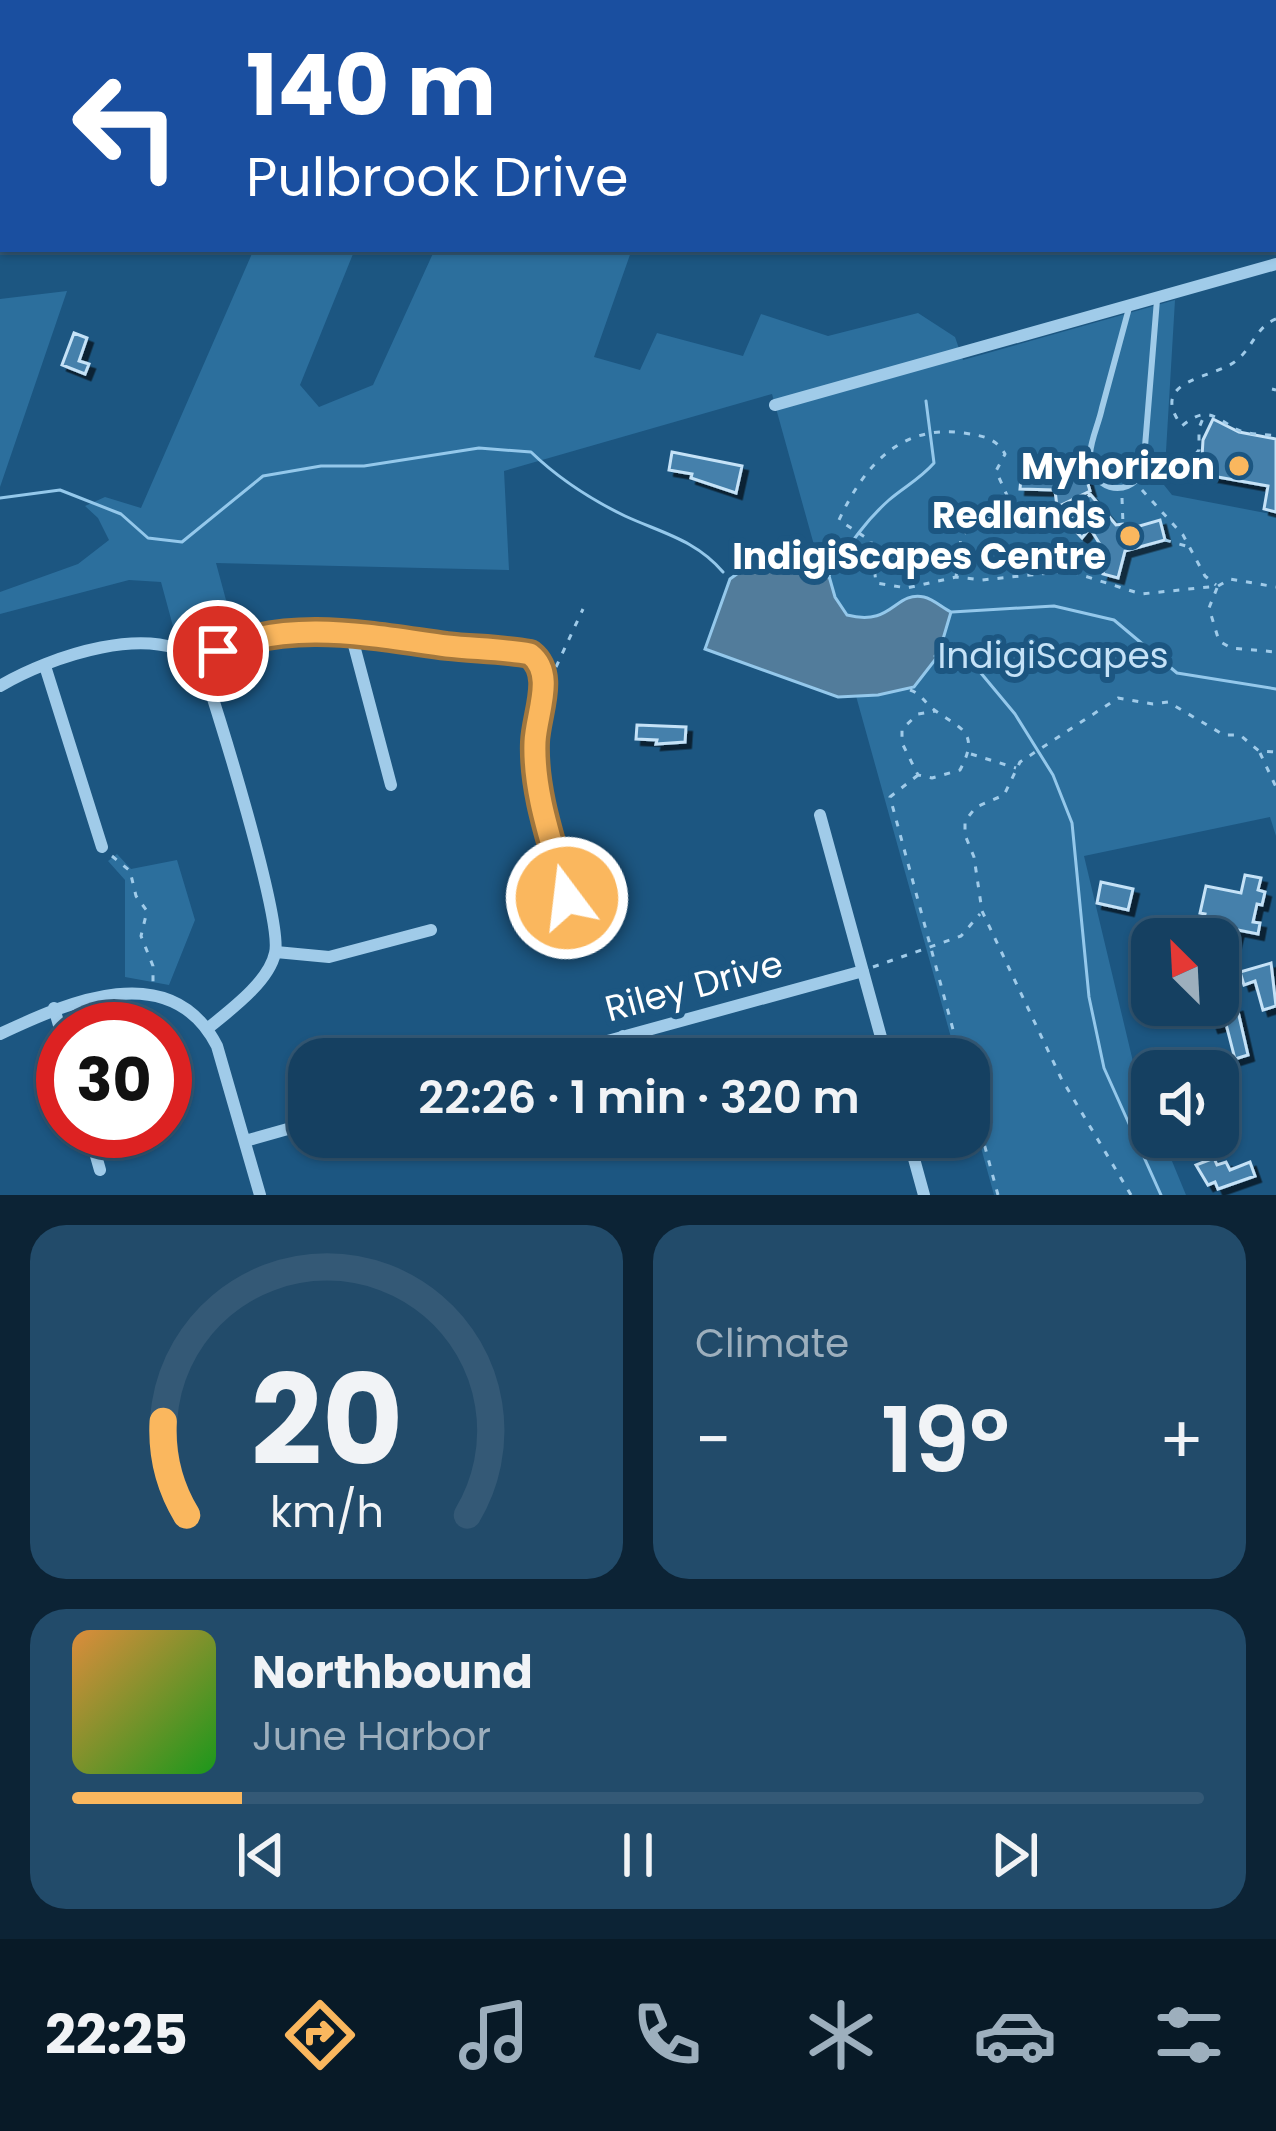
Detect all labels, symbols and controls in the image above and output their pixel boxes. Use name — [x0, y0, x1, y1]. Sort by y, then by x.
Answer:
text: 140 m — [246, 27, 496, 144]
icon: left — [48, 48, 204, 204]
text: Pulbrook Drive — [246, 139, 628, 215]
place label: Myhorizon — [1021, 441, 1215, 492]
marker: Myhorizon — [1226, 453, 1252, 479]
place label: Redlands IndigiScapes Centre — [732, 490, 1106, 582]
marker: Redlands IndigiScapes Centre — [1117, 523, 1143, 549]
pin — [167, 600, 269, 702]
icon: arrive — [185, 618, 251, 684]
park label: IndigiScapes — [937, 630, 1169, 681]
position arrow — [504, 835, 630, 961]
north arrow — [1131, 918, 1239, 1026]
map controls — [1131, 918, 1239, 1158]
street label: Riley Drive — [599, 938, 789, 1034]
speed limit sign: 30 — [36, 1002, 192, 1158]
button: sound — [1131, 1050, 1239, 1158]
text: 22:26 · 1 min · 320 m — [418, 1066, 860, 1129]
text: Climate — [695, 1316, 849, 1371]
text: 20 — [250, 1333, 403, 1508]
text: 19° — [881, 1377, 1010, 1504]
text: − — [695, 1394, 731, 1486]
text: + — [1159, 1394, 1204, 1486]
text: km/h — [269, 1482, 384, 1542]
text: Northbound — [252, 1641, 533, 1704]
text: June Harbor — [252, 1709, 491, 1764]
icon: previous — [228, 1822, 294, 1888]
icon: pause — [605, 1822, 671, 1888]
icon: next — [982, 1822, 1048, 1888]
icon: directions — [278, 1993, 362, 2077]
icon: music — [452, 1993, 536, 2077]
icon: phone — [625, 1993, 709, 2077]
icon: climate — [799, 1993, 883, 2077]
icon: car — [973, 1993, 1057, 2077]
icon: filters — [1147, 1993, 1231, 2077]
text: 22:25 — [45, 1997, 188, 2073]

